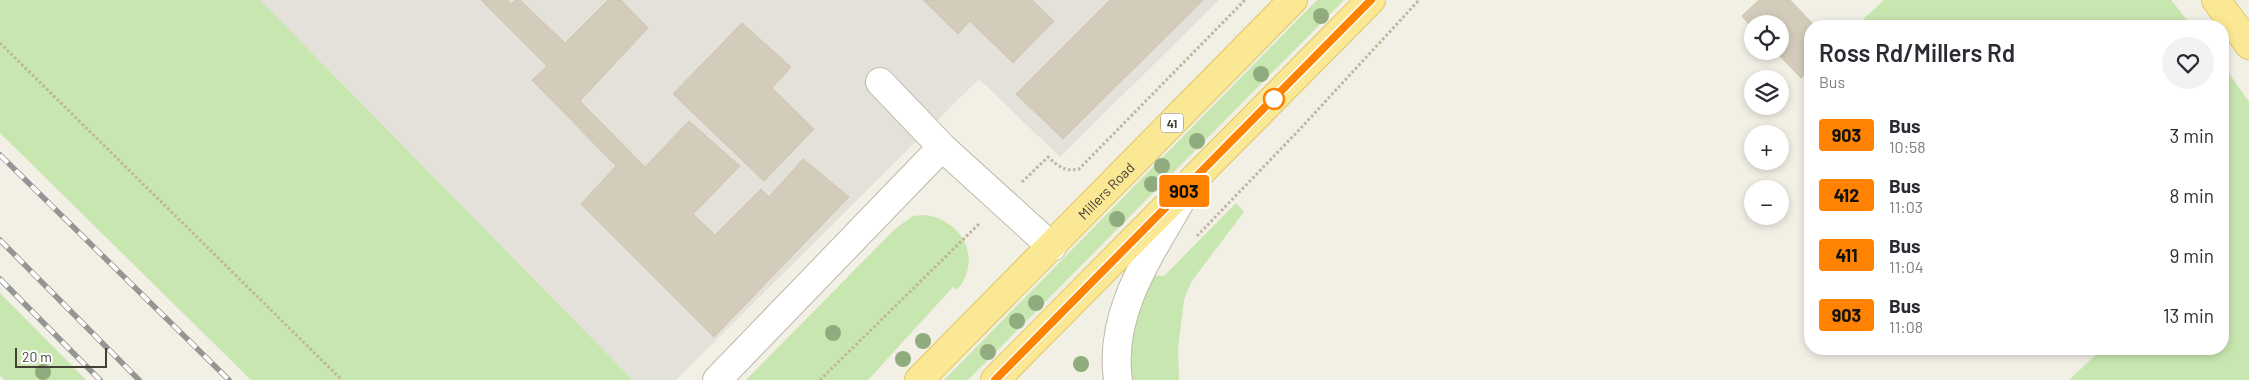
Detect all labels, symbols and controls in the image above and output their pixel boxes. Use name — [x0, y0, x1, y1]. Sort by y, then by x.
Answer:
map controls — [1744, 15, 1789, 225]
button: locate — [1744, 15, 1789, 60]
button: heart — [2162, 37, 2214, 89]
text: Ross Rd/Millers Rd — [1819, 38, 2015, 67]
button: layers — [1744, 70, 1789, 115]
text: Bus — [1819, 72, 1845, 91]
unlabelled marker — [1263, 88, 1285, 110]
road number: 41 — [1161, 114, 1183, 132]
text: Bus — [1889, 114, 1921, 137]
text: 903 — [1832, 124, 1861, 146]
text: 3 min — [2170, 124, 2214, 147]
button: + — [1744, 125, 1789, 170]
text: 10:58 — [1889, 137, 1926, 156]
street label: Millers Road — [1074, 158, 1137, 222]
text: Bus — [1889, 174, 1921, 197]
line badge: 903 — [1155, 175, 1213, 207]
text: 903 — [1169, 180, 1199, 202]
button: − — [1744, 180, 1789, 225]
text: 412 — [1834, 184, 1859, 206]
text: 8 min — [2170, 184, 2214, 207]
text: 11:03 — [1889, 197, 1923, 216]
text: Bus — [1889, 234, 1921, 257]
text: 411 — [1835, 244, 1858, 266]
text: 9 min — [2170, 244, 2214, 267]
text: 11:04 — [1889, 257, 1924, 276]
text: Bus — [1889, 294, 1921, 317]
text: 903 — [1832, 304, 1861, 326]
text: 13 min — [2163, 304, 2214, 327]
text: 11:08 — [1889, 317, 1923, 336]
scale bar — [15, 345, 108, 368]
text: 20 m — [22, 348, 52, 365]

